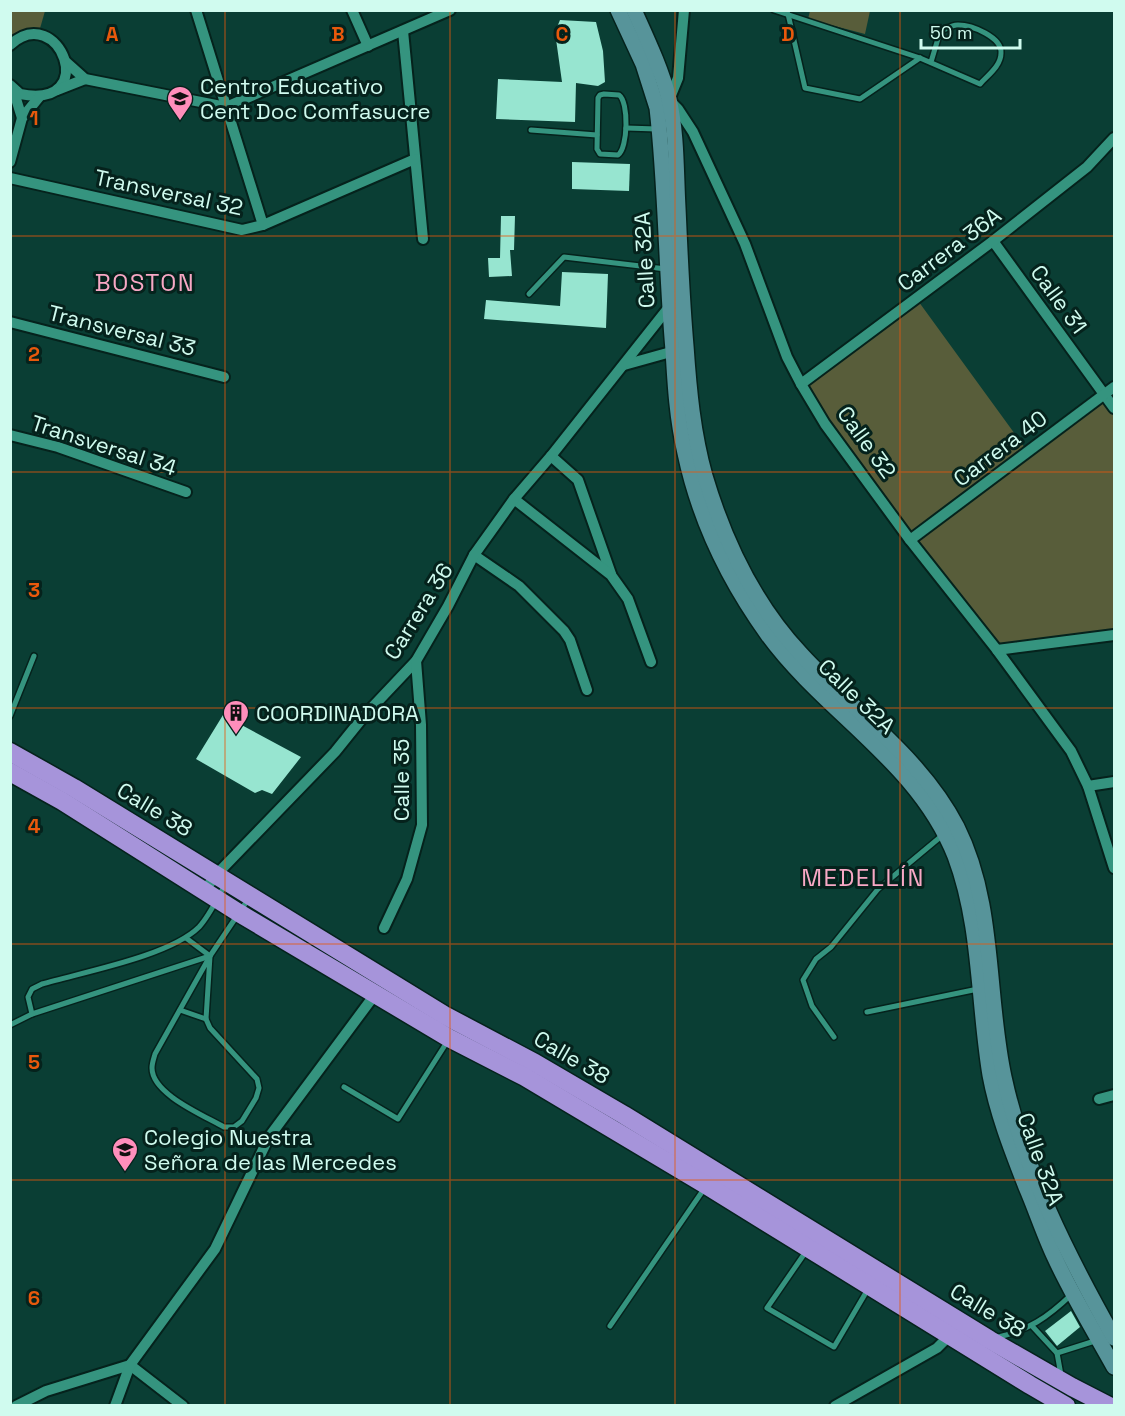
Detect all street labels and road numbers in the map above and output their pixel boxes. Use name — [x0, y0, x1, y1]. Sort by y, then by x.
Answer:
street label: Transversal 32 — [92, 163, 246, 221]
street label: Carrera 36A — [892, 201, 1007, 297]
street label: Calle 32A — [627, 211, 661, 309]
street label: Calle 31 — [1025, 259, 1093, 339]
street label: Transversal 33 — [45, 298, 199, 362]
street label: Calle 32 — [831, 400, 903, 484]
street label: Carrera 40 — [948, 404, 1052, 492]
street label: Transversal 34 — [28, 408, 180, 482]
street label: Carrera 36 — [377, 557, 459, 665]
street label: Calle 32A — [813, 652, 902, 740]
street label: Calle 35 — [387, 739, 415, 821]
street label: Calle 38 — [112, 776, 198, 842]
street label: Calle 38 — [529, 1024, 615, 1090]
street label: Calle 32A — [1011, 1109, 1071, 1209]
street label: Calle 38 — [945, 1277, 1031, 1343]

